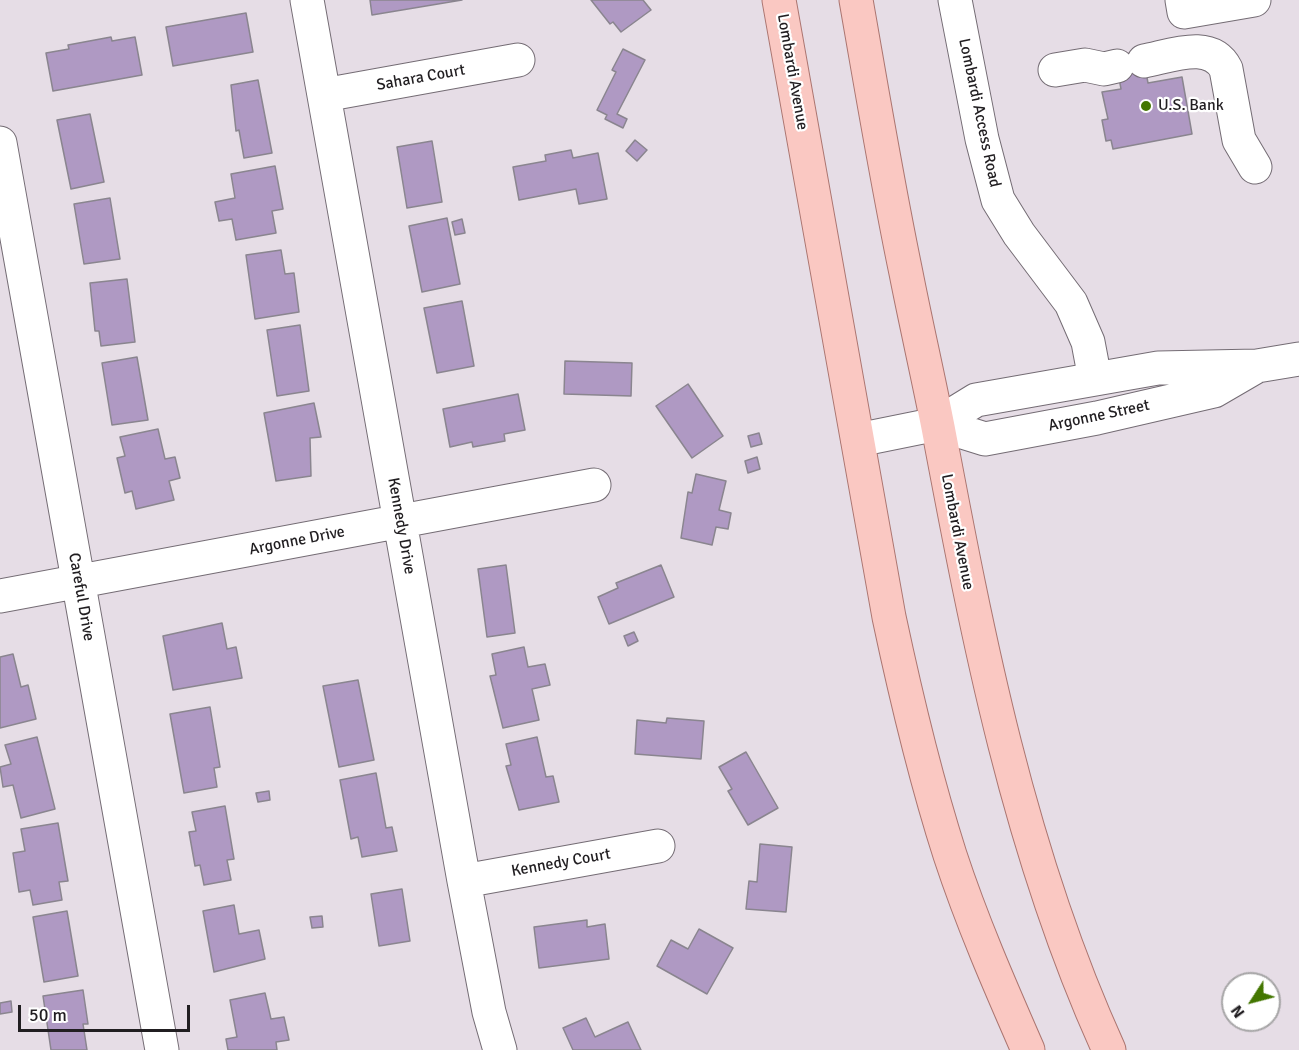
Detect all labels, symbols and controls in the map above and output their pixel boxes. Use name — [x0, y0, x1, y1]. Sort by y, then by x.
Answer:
street label: Lombardi Avenue — [772, 12, 812, 132]
street label: Lombardi Access Road — [954, 37, 1004, 189]
street label: Sahara Court — [375, 61, 467, 95]
place label: U.S. Bank — [1158, 96, 1224, 116]
marker: U.S. Bank — [1139, 99, 1153, 113]
street label: Argonne Street — [1047, 396, 1151, 436]
street label: Lombardi Avenue — [936, 472, 978, 592]
street label: Kennedy Drive — [383, 476, 419, 576]
street label: Argonne Drive — [248, 522, 346, 560]
street label: Careful Drive — [64, 551, 98, 643]
street label: Kennedy Court — [510, 845, 612, 881]
north arrow — [1221, 972, 1281, 1032]
scale bar — [21, 993, 194, 1031]
text: N — [1227, 1001, 1249, 1022]
text: 50 m — [29, 1004, 67, 1026]

